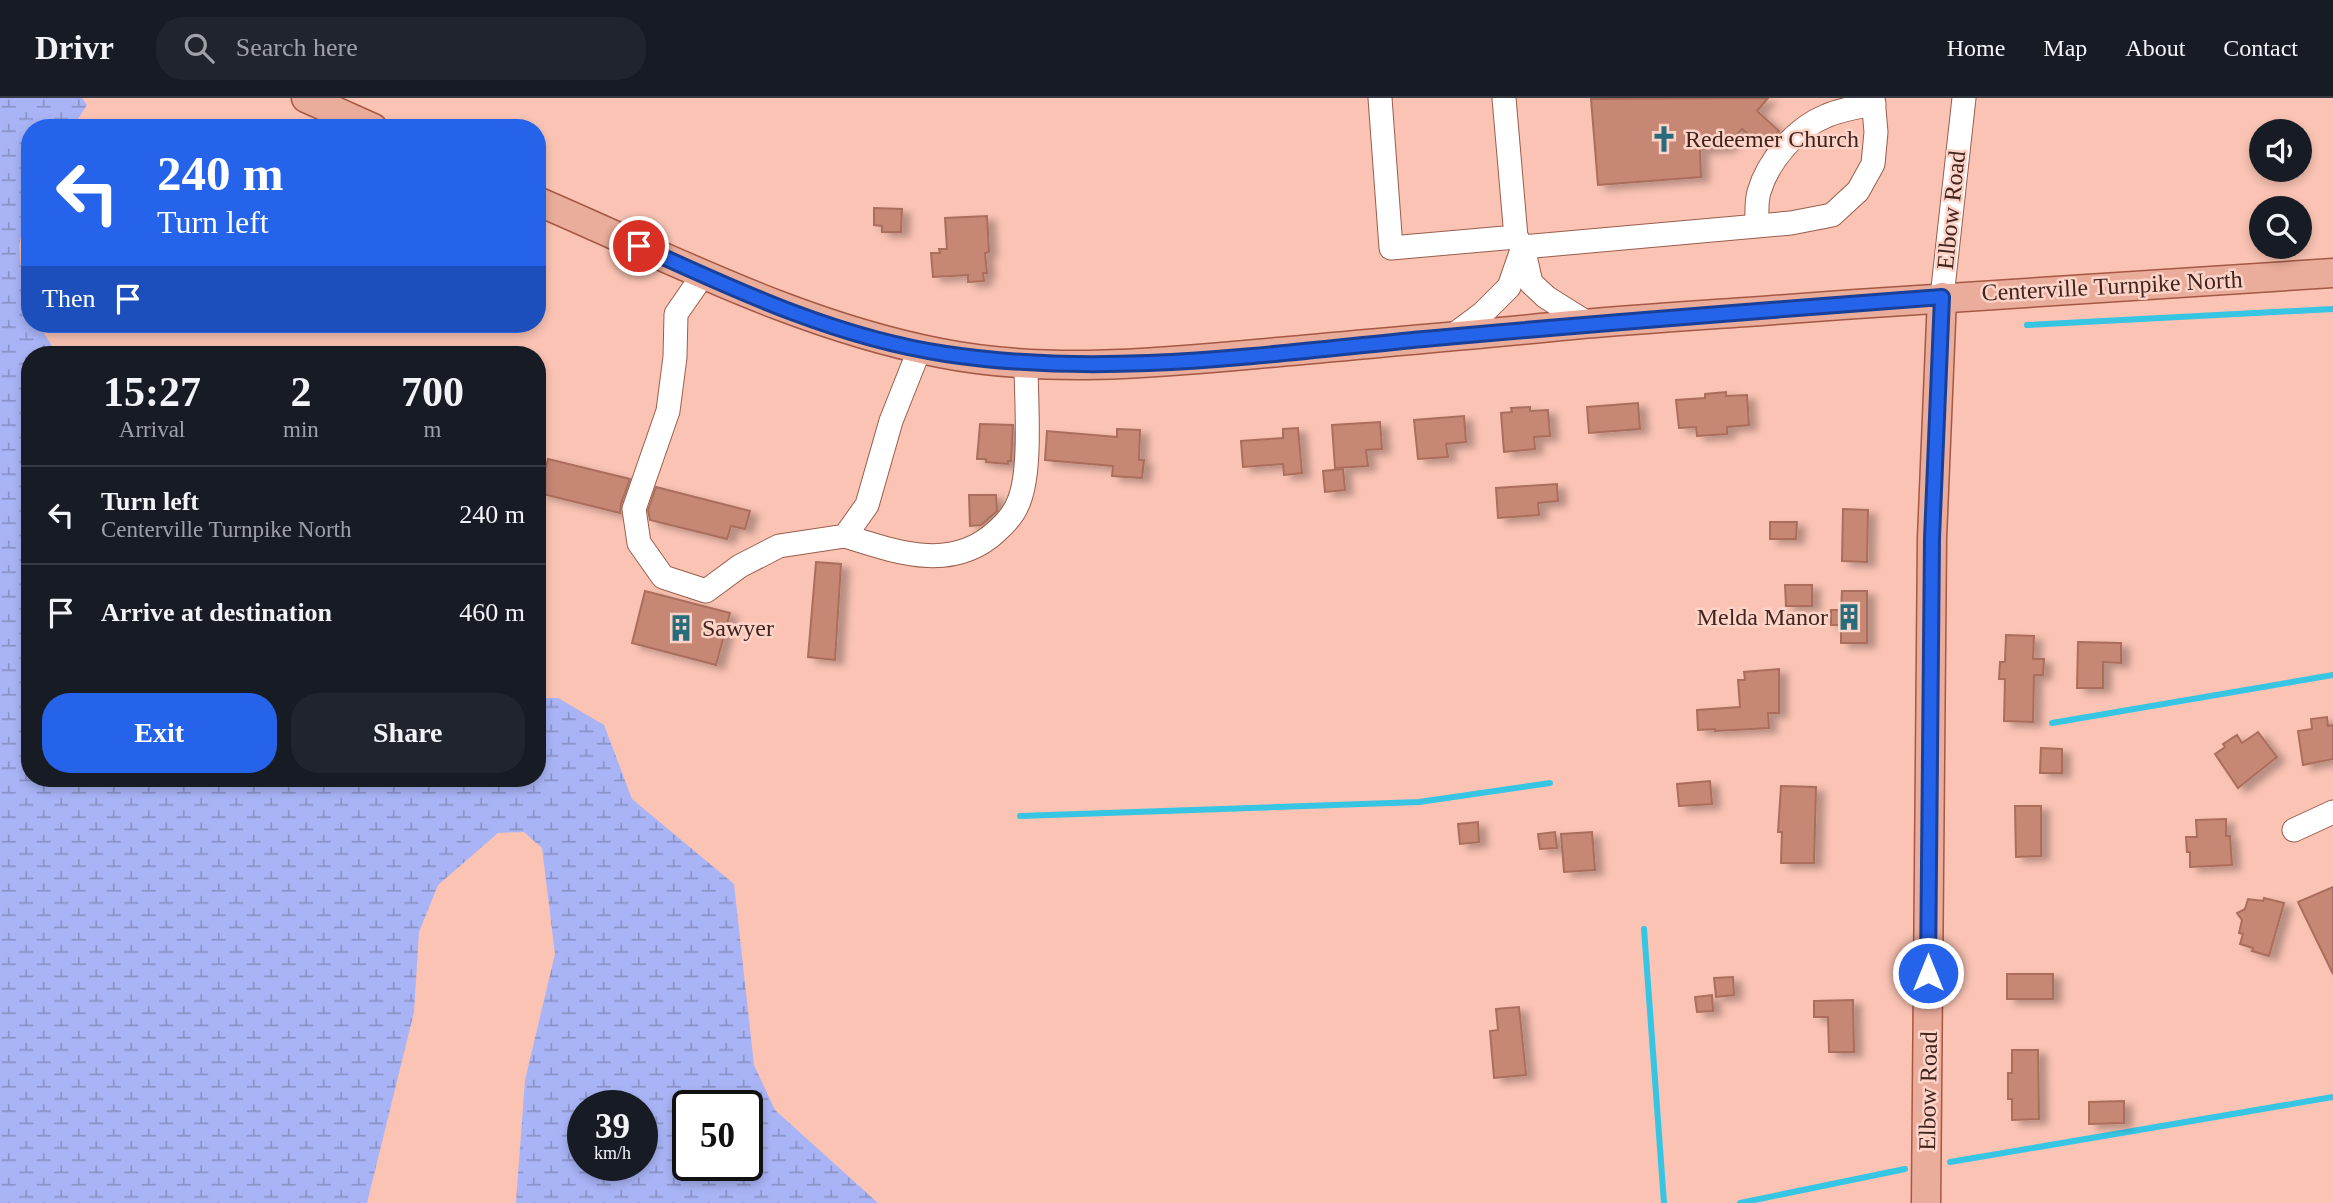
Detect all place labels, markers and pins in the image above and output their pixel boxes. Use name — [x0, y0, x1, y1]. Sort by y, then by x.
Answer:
church icon: Redeemer Church — [1649, 124, 1679, 154]
place label: Redeemer Church — [1685, 126, 1859, 152]
pin — [609, 216, 669, 276]
building icon: Melda Manor — [1834, 602, 1864, 632]
place label: Melda Manor — [1697, 604, 1828, 630]
building icon: Sawyer — [666, 613, 696, 643]
place label: Sawyer — [702, 615, 774, 641]

